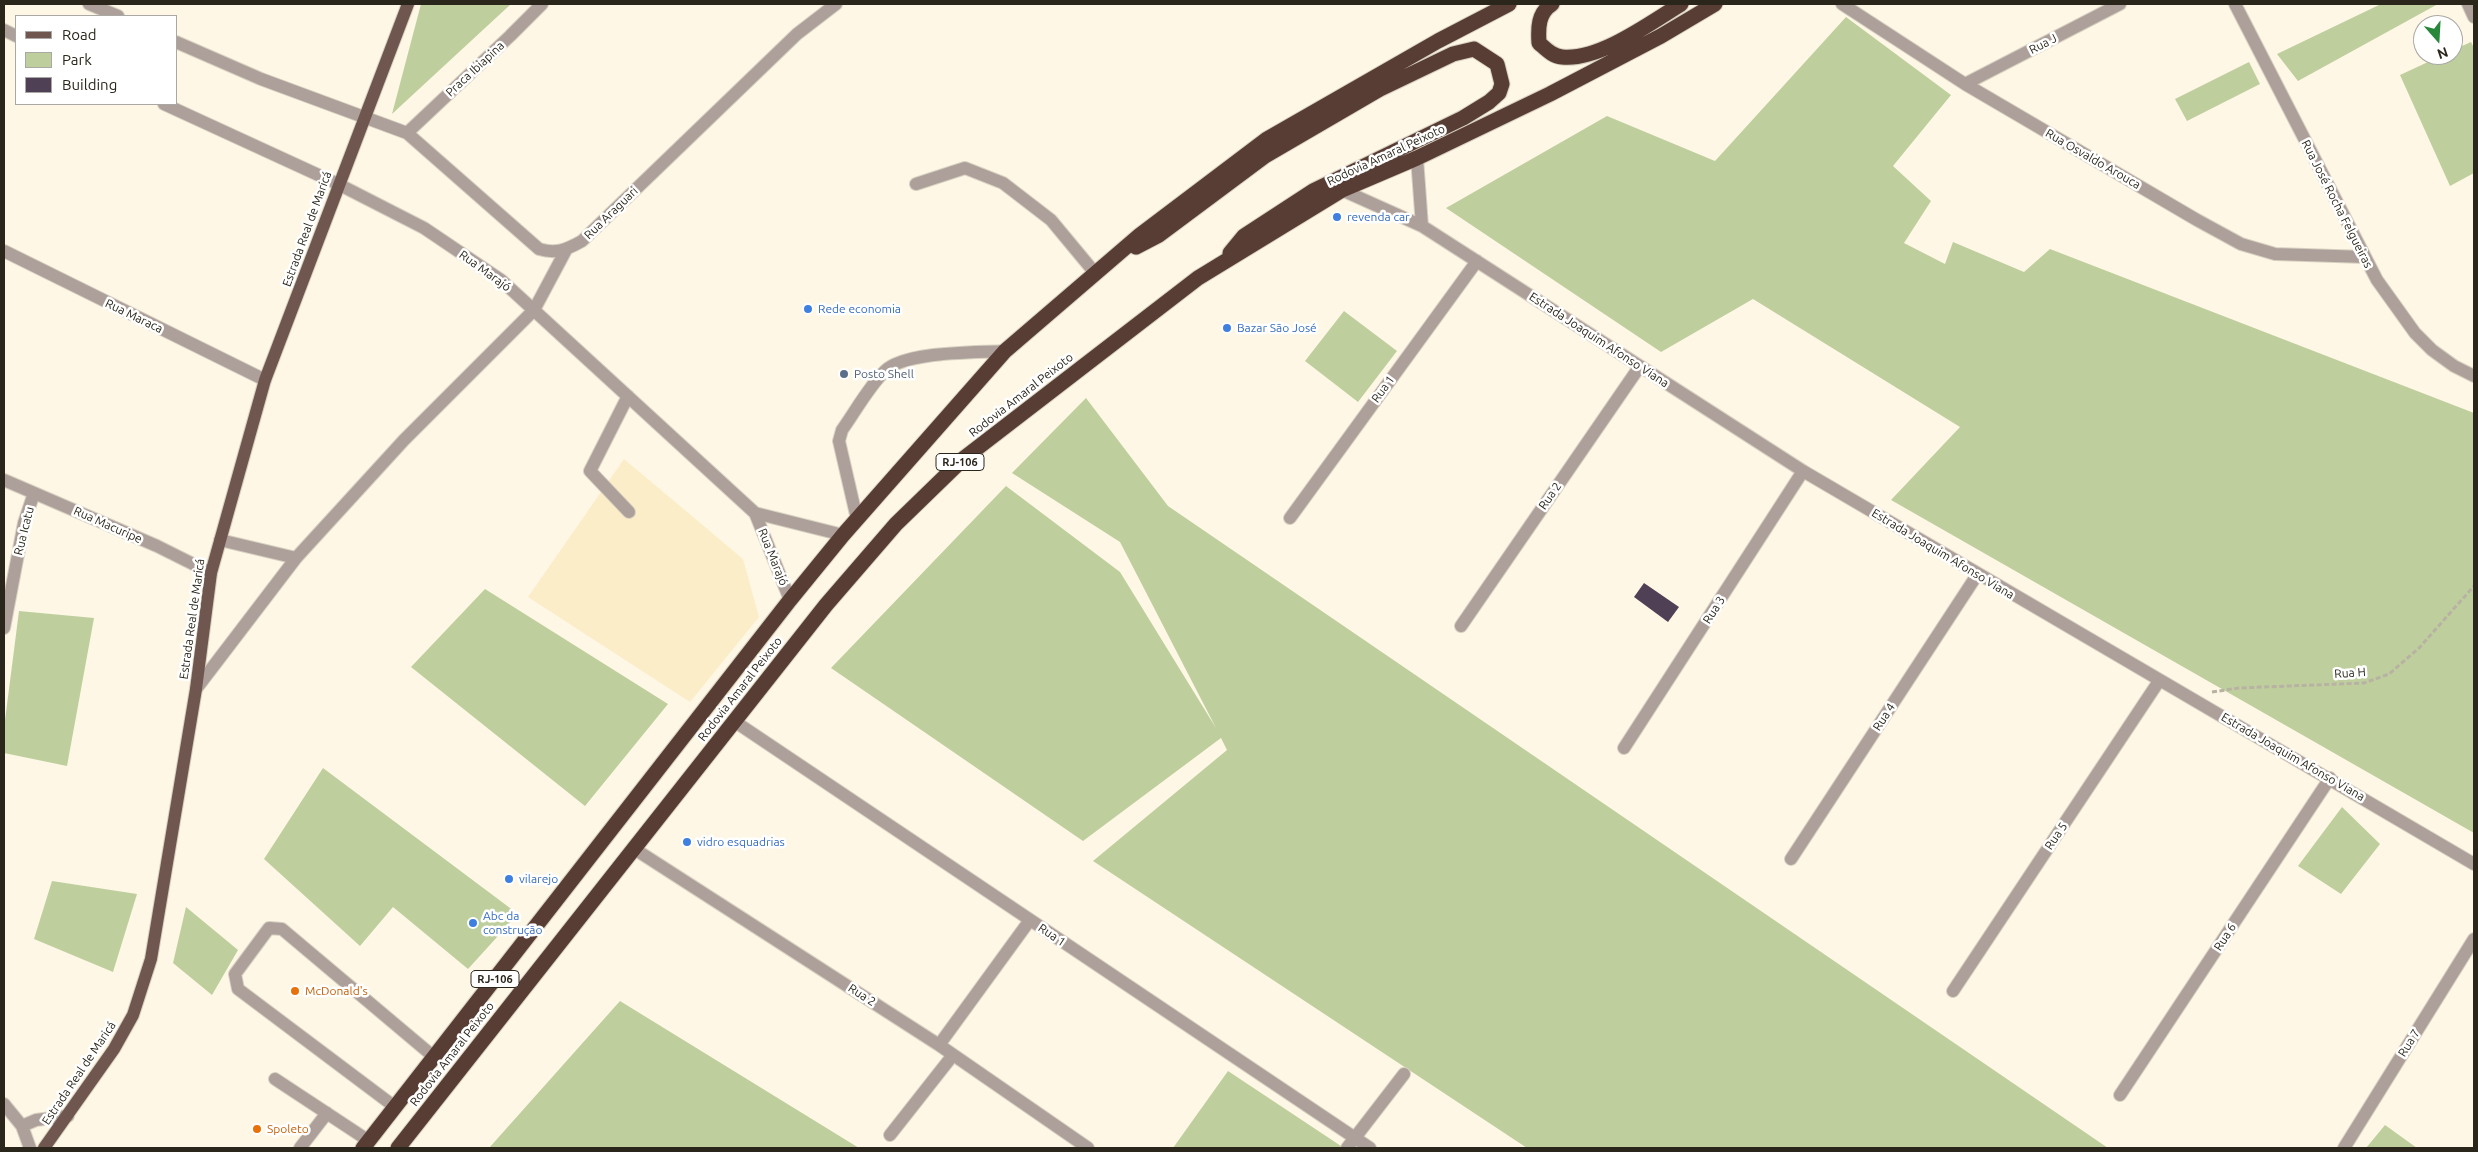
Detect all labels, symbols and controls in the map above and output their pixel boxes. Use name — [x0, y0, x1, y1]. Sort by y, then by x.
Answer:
legend — [15, 15, 178, 105]
north arrow — [2413, 15, 2463, 65]
text: Road — [62, 26, 97, 43]
street label: Rua J — [2027, 31, 2059, 57]
street label: Praca Ibiapina — [443, 38, 507, 100]
text: N — [2435, 44, 2450, 63]
text: Park — [62, 51, 92, 68]
text: Building — [62, 76, 117, 93]
street label: Rodovia Amaral Peixoto — [1325, 121, 1447, 189]
street label: Rua Osvaldo Arouca — [2043, 126, 2143, 192]
street label: Rua José Rocha Felgueiras — [2298, 138, 2376, 270]
street label: Estrada Real de Maricá — [279, 169, 335, 289]
street label: Rua Araguari — [581, 184, 641, 242]
place label: revenda car — [1347, 210, 1410, 224]
marker: revenda car — [1331, 211, 1343, 223]
street label: Rua Marajó — [456, 247, 514, 295]
street label: Estrada Joaquim Afonso Viana — [1526, 289, 1672, 391]
street label: Rua Maraca — [103, 296, 165, 336]
place label: Rede economia — [818, 302, 901, 316]
marker: Rede economia — [802, 303, 814, 315]
place label: Bazar São José — [1237, 321, 1317, 335]
marker: Bazar São José — [1221, 322, 1233, 334]
street label: Rodovia Amaral Peixoto — [966, 350, 1076, 440]
place label: Posto Shell — [854, 367, 914, 381]
marker: Posto Shell — [838, 368, 850, 380]
street label: Rua 1 — [1368, 373, 1398, 405]
road number: RJ-106 — [936, 454, 984, 471]
street label: Rua 2 — [1535, 480, 1565, 512]
street label: Rua Macuripe — [72, 503, 144, 547]
street label: Rua Icatu — [11, 505, 37, 557]
street label: Estrada Joaquim Afonso Viana — [1869, 506, 2017, 602]
street label: Rua Marajó — [755, 526, 791, 588]
street label: Estrada Real de Maricá — [176, 558, 208, 680]
street label: Rua 3 — [1700, 593, 1728, 627]
street label: Rodovia Amaral Peixoto — [695, 634, 785, 744]
street label: Rua H — [2334, 665, 2366, 681]
street label: Rua 4 — [1870, 700, 1898, 734]
street label: Estrada Joaquim Afonso Viana — [2219, 710, 2367, 804]
street label: Rua 5 — [2042, 820, 2070, 852]
place label: vidro esquadrias — [697, 835, 785, 849]
marker: vidro esquadrias — [681, 836, 693, 848]
place label: vilarejo — [519, 872, 558, 886]
marker: vilarejo — [503, 873, 515, 885]
place label: Abc da construção — [483, 909, 542, 937]
marker: Abc da construção — [467, 917, 479, 929]
street label: Rua 6 — [2211, 920, 2239, 954]
street label: Rua 1 — [1036, 921, 1068, 949]
road number: RJ-106 — [471, 971, 519, 988]
street label: Rua 2 — [845, 981, 879, 1009]
place label: McDonald's — [305, 984, 368, 998]
marker: McDonald's — [289, 985, 301, 997]
street label: Rodovia Amaral Peixoto — [407, 999, 497, 1109]
street label: Estrada Real de Maricá — [39, 1019, 119, 1127]
street label: Rua 7 — [2395, 1026, 2423, 1060]
place label: Spoleto — [267, 1122, 309, 1136]
marker: Spoleto — [251, 1123, 263, 1135]

